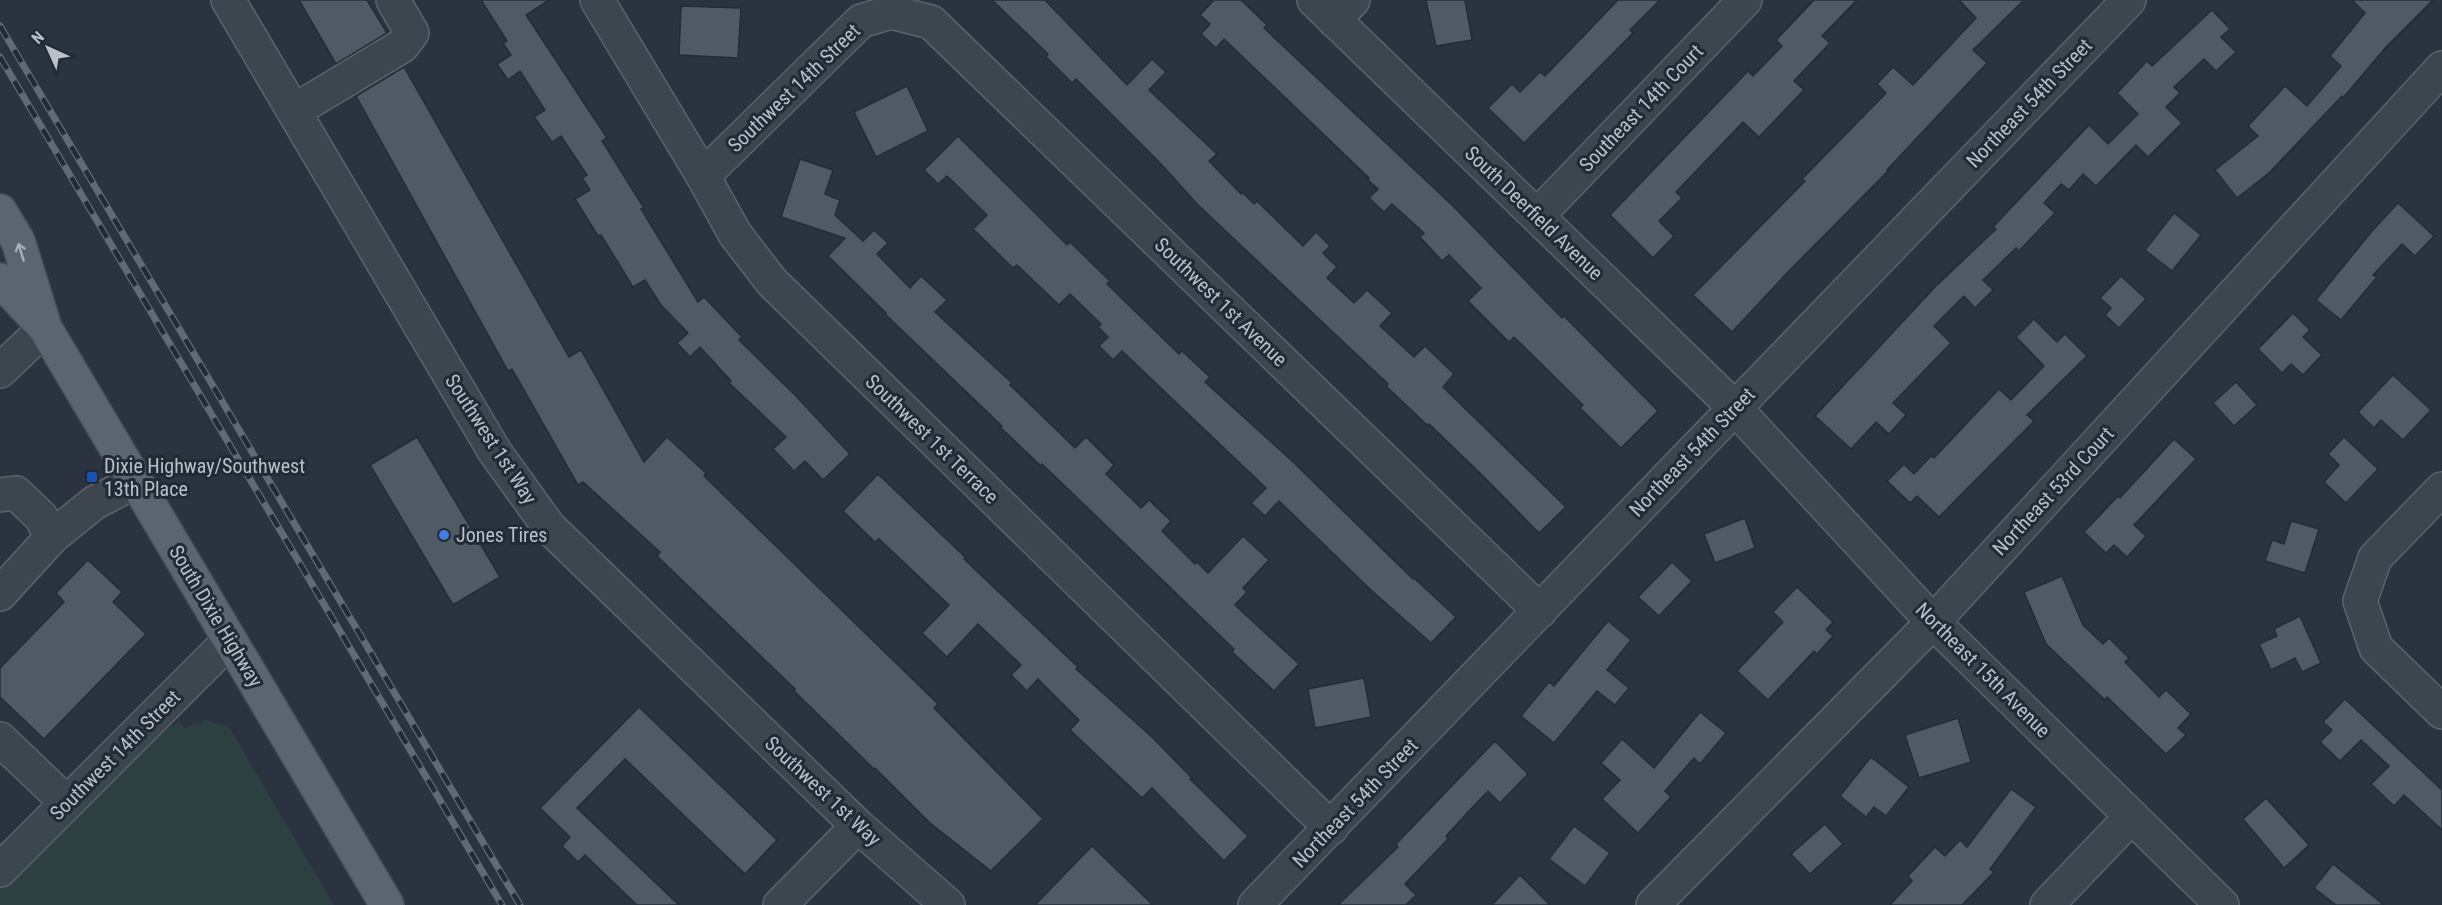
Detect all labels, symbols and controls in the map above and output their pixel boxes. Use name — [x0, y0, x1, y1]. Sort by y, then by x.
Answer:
north arrow — [18, 18, 78, 78]
street label: Southwest 14th Street — [723, 19, 865, 157]
text: N — [28, 28, 48, 48]
street label: Northeast 54th Street — [1961, 33, 2097, 172]
street label: Southeast 14th Court — [1574, 39, 1708, 177]
street label: South Deerfield Avenue — [1460, 141, 1608, 285]
street label: Southwest 1st Avenue — [1150, 233, 1292, 371]
one-way arrow — [15, 243, 26, 262]
street label: Southwest 1st Terrace — [861, 369, 1003, 509]
street label: Southwest 1st Way — [440, 370, 542, 508]
street label: Northeast 54th Street — [1624, 382, 1760, 521]
street label: Northeast 53rd Court — [1987, 422, 2119, 560]
place label: Dixie Highway/Southwest 13th Place — [104, 454, 305, 501]
marker: Dixie Highway/Southwest 13th Place — [85, 470, 99, 484]
place label: Jones Tires — [456, 523, 548, 547]
marker: Jones Tires — [437, 528, 451, 542]
street label: South Dixie Highway — [164, 541, 268, 691]
street label: Northeast 15th Avenue — [1911, 598, 2055, 742]
street label: Southwest 14th Street — [45, 685, 185, 825]
street label: Southwest 1st Way — [760, 731, 886, 851]
street label: Northeast 54th Street — [1287, 733, 1423, 872]

